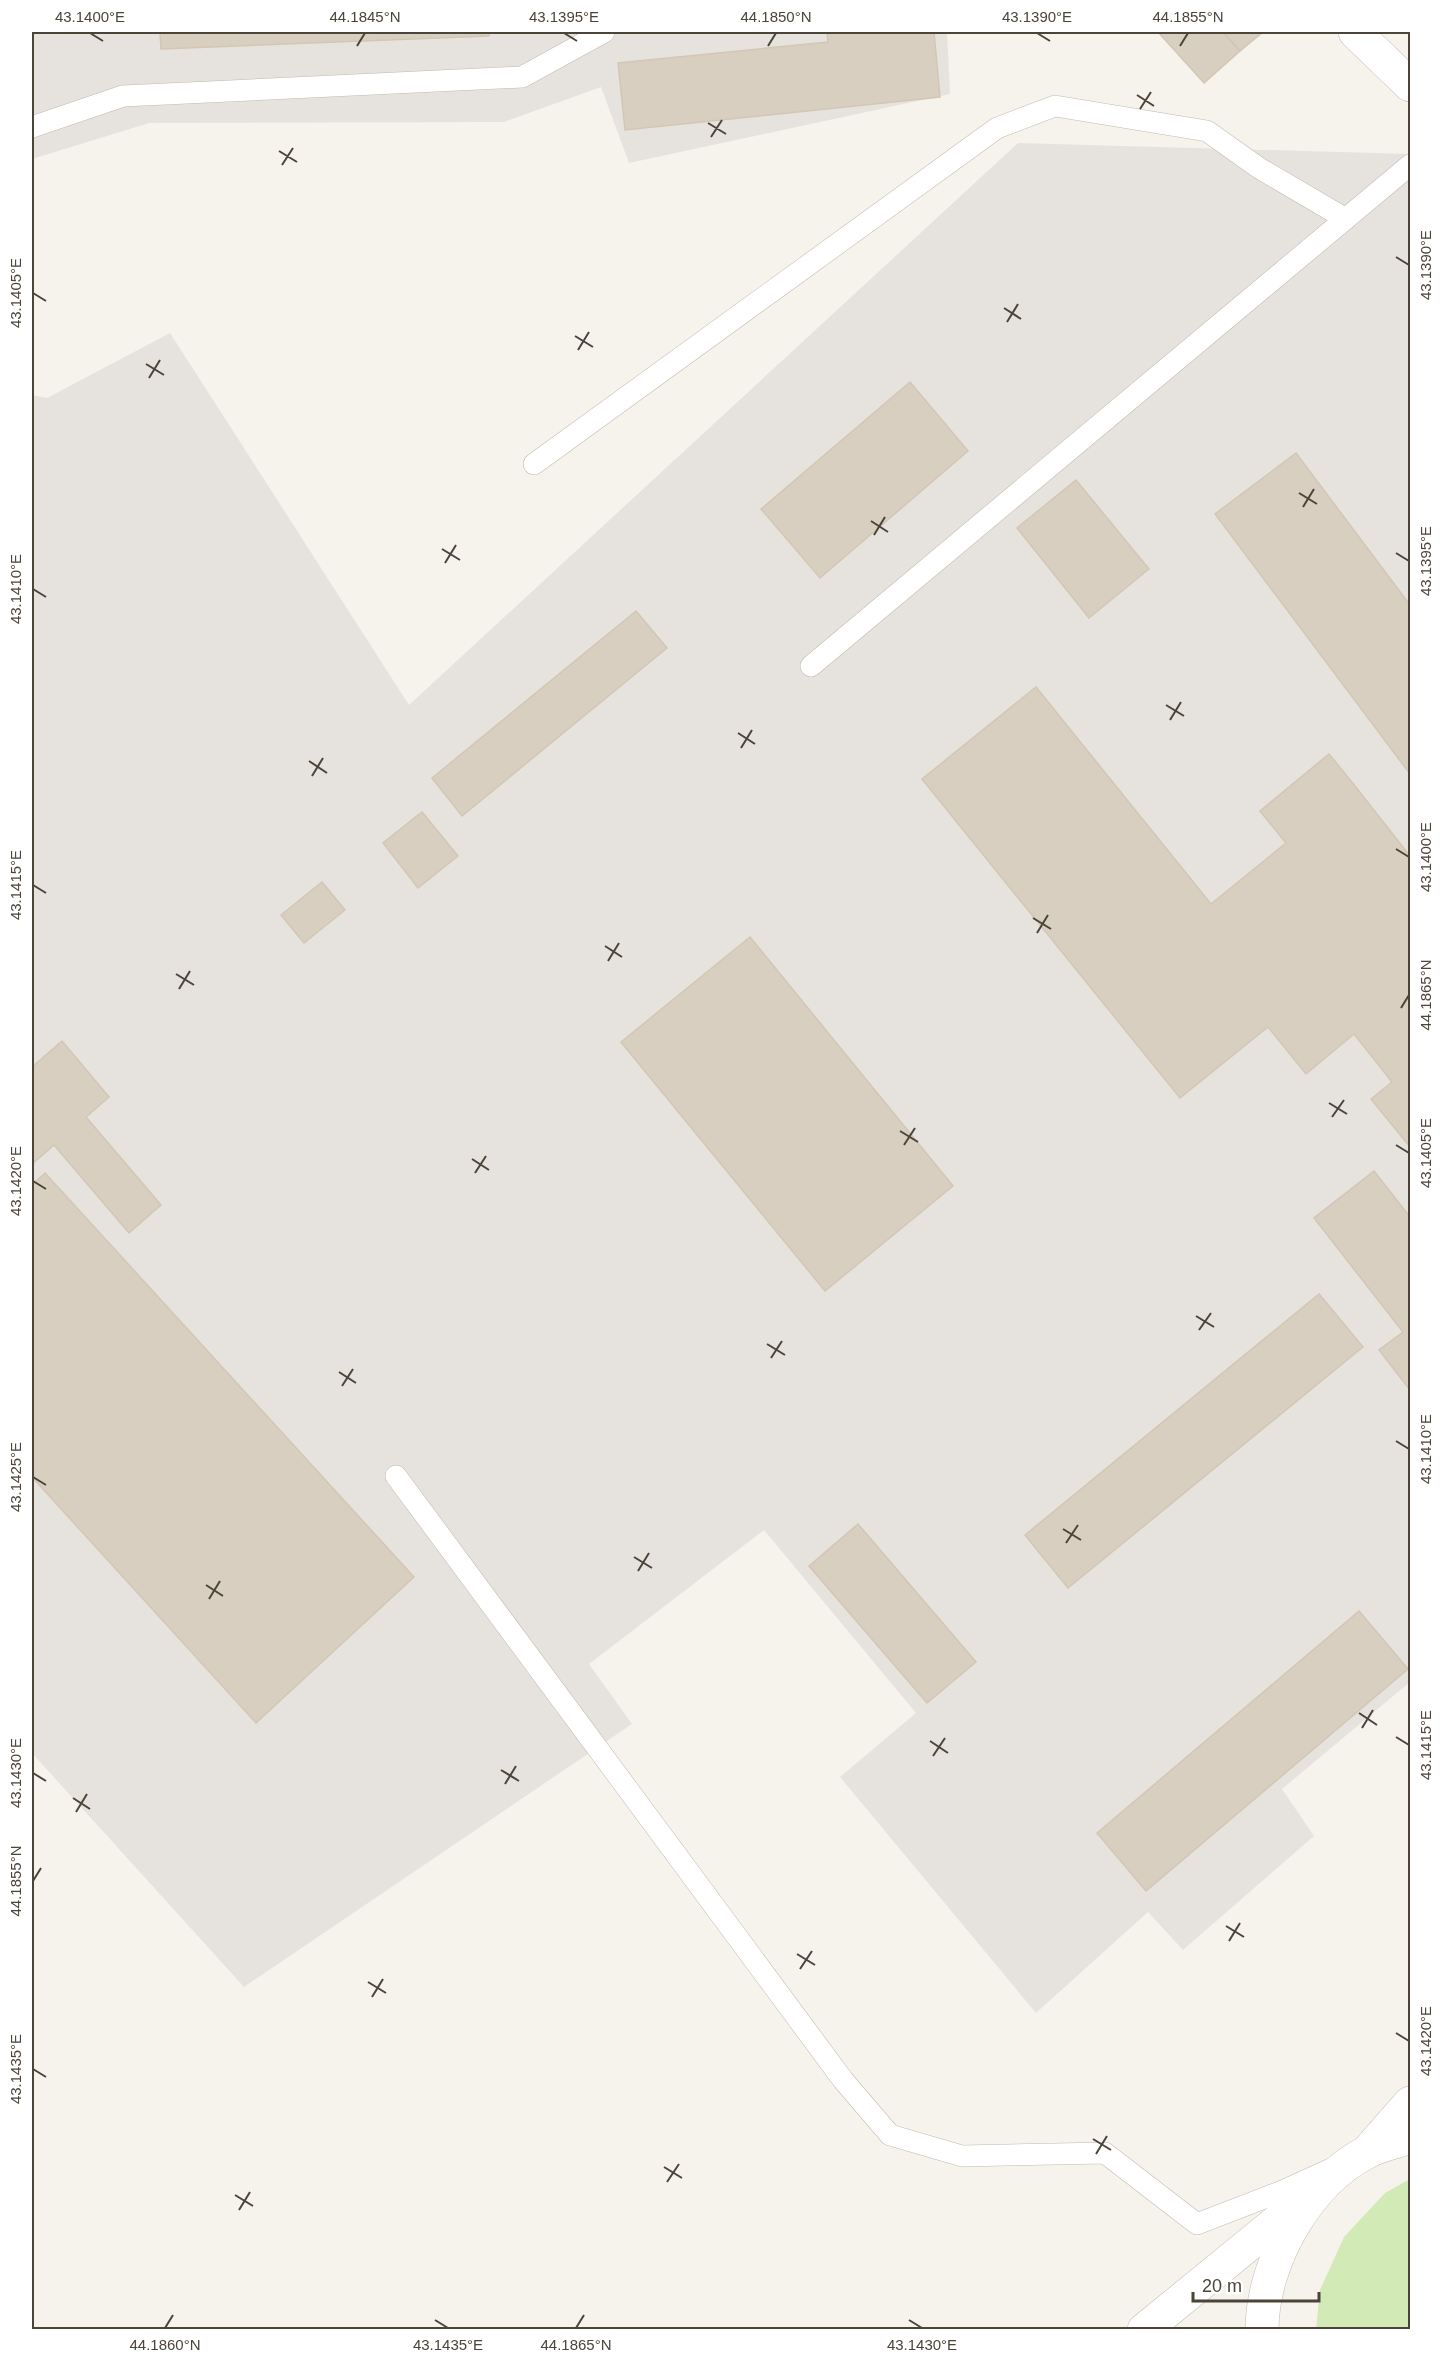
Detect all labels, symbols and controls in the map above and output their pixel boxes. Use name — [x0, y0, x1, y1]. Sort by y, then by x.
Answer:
text: 43.1400°E — [55, 8, 125, 25]
text: 44.1845°N — [329, 8, 401, 25]
text: 43.1395°E — [529, 8, 599, 25]
text: 44.1850°N — [740, 8, 812, 25]
text: 43.1390°E — [1002, 8, 1072, 25]
text: 44.1855°N — [1152, 8, 1224, 25]
text: 43.1390°E — [1417, 230, 1434, 300]
text: 43.1405°E — [7, 258, 24, 328]
text: 43.1395°E — [1417, 526, 1434, 596]
text: 43.1410°E — [7, 554, 24, 624]
text: 43.1400°E — [1417, 822, 1434, 892]
text: 43.1415°E — [7, 850, 24, 920]
text: 44.1865°N — [1417, 959, 1434, 1031]
text: 43.1405°E — [1417, 1118, 1434, 1188]
text: 43.1420°E — [7, 1146, 24, 1216]
text: 43.1410°E — [1417, 1414, 1434, 1484]
text: 43.1425°E — [7, 1442, 24, 1512]
text: 43.1415°E — [1417, 1710, 1434, 1780]
text: 43.1430°E — [7, 1738, 24, 1808]
text: 44.1855°N — [7, 1845, 24, 1917]
text: 43.1420°E — [1417, 2006, 1434, 2076]
text: 43.1435°E — [7, 2034, 24, 2104]
scale bar — [1193, 2265, 1319, 2303]
text: 20 m — [1202, 2276, 1242, 2296]
text: 44.1860°N — [129, 2336, 201, 2353]
text: 43.1435°E — [413, 2336, 483, 2353]
text: 44.1865°N — [540, 2336, 612, 2353]
text: 43.1430°E — [887, 2336, 957, 2353]

